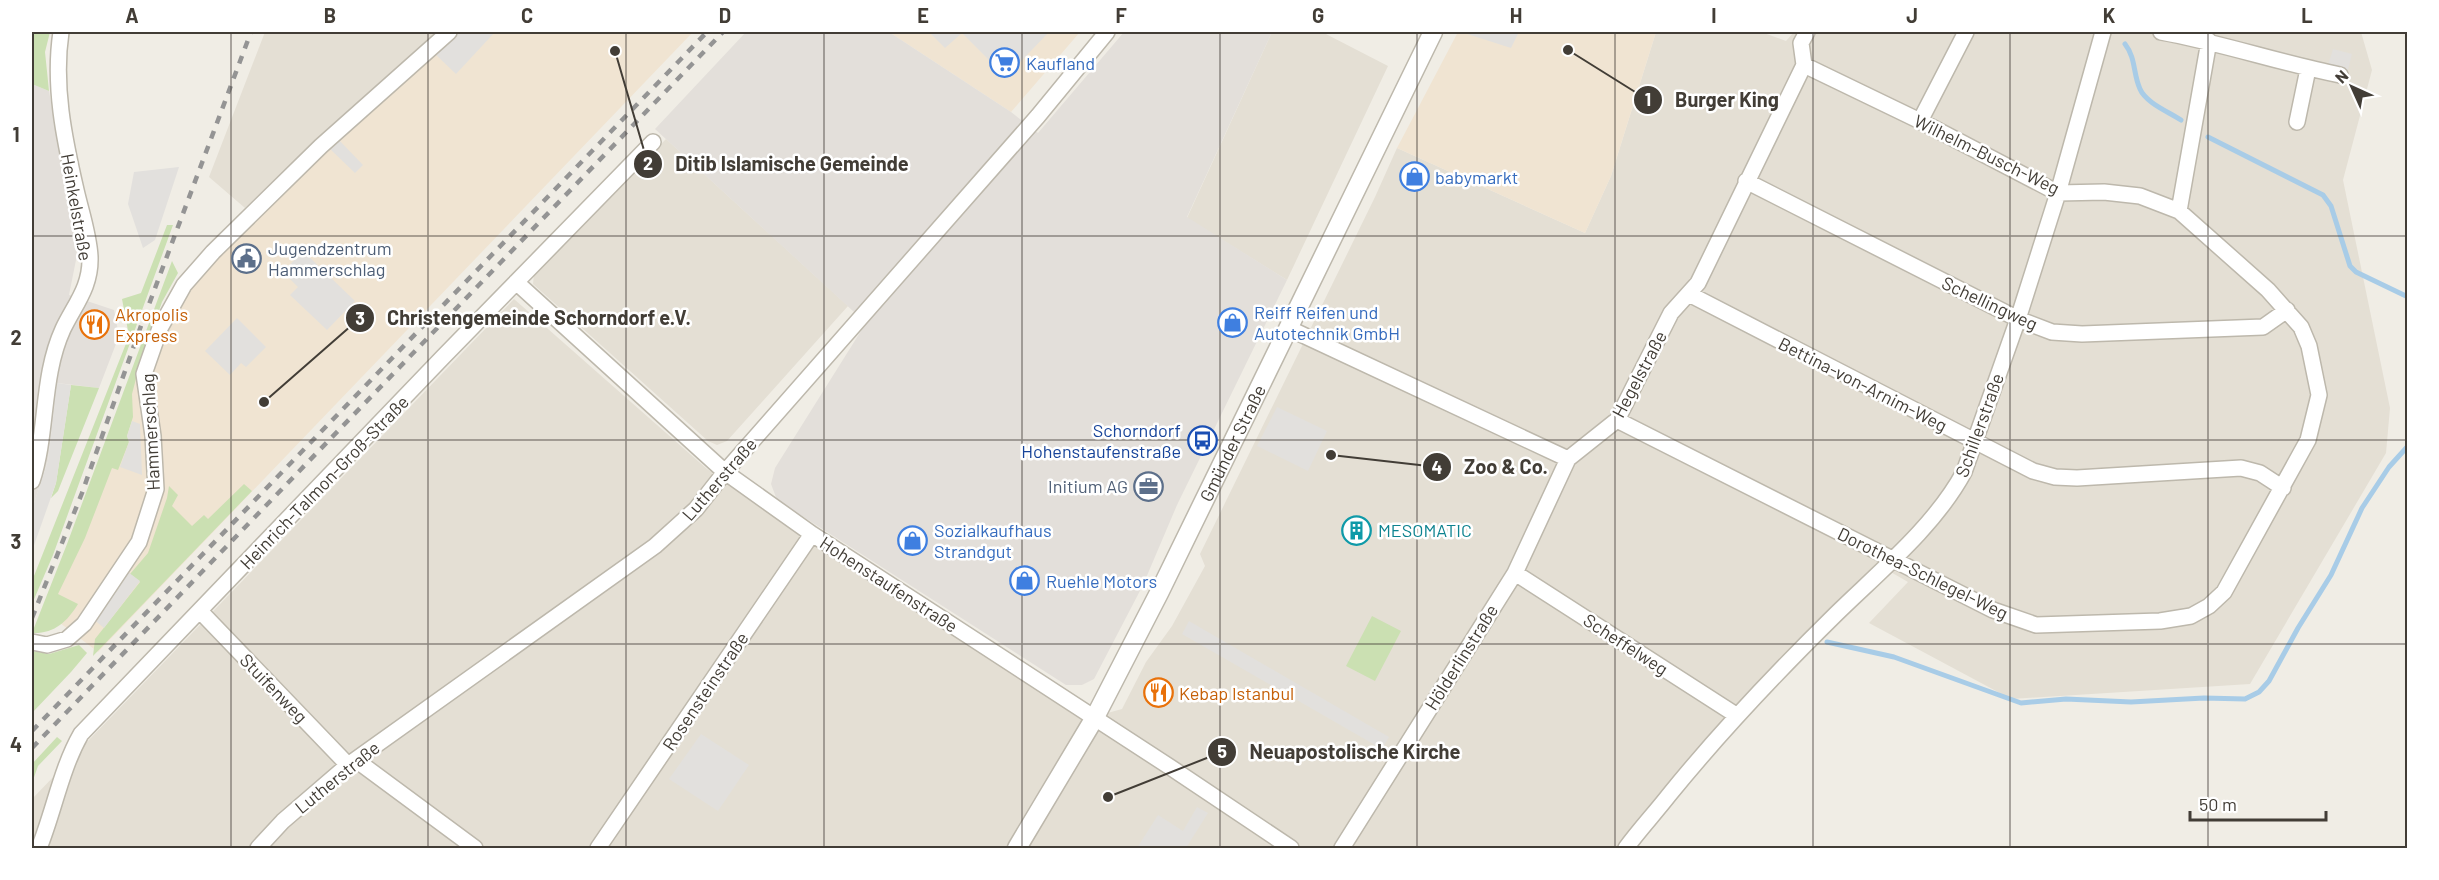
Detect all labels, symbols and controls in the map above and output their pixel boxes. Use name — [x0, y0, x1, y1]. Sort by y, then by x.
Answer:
text: A — [125, 3, 139, 27]
text: B — [324, 3, 336, 27]
text: C — [521, 3, 533, 27]
text: D — [719, 3, 731, 27]
text: E — [917, 3, 929, 27]
text: F — [1115, 3, 1127, 27]
text: G — [1312, 3, 1324, 27]
text: H — [1510, 3, 1522, 27]
text: I — [1711, 3, 1717, 27]
text: J — [1906, 3, 1918, 27]
text: K — [2103, 3, 2116, 27]
text: L — [2301, 3, 2313, 27]
supermarket icon: Kaufland — [989, 47, 1021, 79]
place label: Kaufland — [1026, 52, 1095, 74]
north arrow — [2322, 57, 2382, 117]
text: N — [2331, 66, 2352, 87]
callout: Burger King — [1633, 81, 1791, 119]
text: Burger King — [1675, 87, 1779, 111]
text: 1 — [1645, 88, 1651, 110]
street label: Wilhelm-Busch-Weg — [1911, 109, 2063, 199]
text: 1 — [12, 122, 20, 146]
callout: Ditib Islamische Gemeinde — [633, 145, 920, 183]
text: Ditib Islamische Gemeinde — [675, 151, 909, 175]
street label: Heinkelstraße — [57, 152, 97, 262]
text: 2 — [643, 152, 653, 174]
shop icon: babymarkt — [1398, 161, 1430, 193]
place label: babymarkt — [1435, 166, 1518, 188]
place label: Jugendzentrum Hammerschlag — [268, 237, 392, 280]
public building icon: Jugendzentrum Hammerschlag — [231, 242, 263, 274]
street label: Schellingweg — [1939, 271, 2041, 335]
callout: Christengemeinde Schorndorf e.V. — [345, 299, 703, 337]
place label: Reiff Reifen und Autotechnik GmbH — [1254, 301, 1400, 344]
place label: Akropolis Express — [115, 303, 188, 346]
text: Christengemeinde Schorndorf e.V. — [387, 305, 691, 329]
shop icon: Reiff Reifen und Autotechnik GmbH — [1217, 306, 1249, 338]
text: 3 — [355, 307, 365, 329]
restaurant icon: Akropolis Express — [78, 308, 110, 340]
text: 2 — [10, 325, 22, 349]
street label: Hegelstraße — [1607, 327, 1671, 421]
street label: Bettina-von-Arnim-Weg — [1775, 332, 1951, 436]
street label: Schillerstraße — [1950, 370, 2008, 480]
street label: Hammerschlag — [136, 373, 164, 491]
street label: Gmünder Straße — [1194, 381, 1270, 505]
street label: Heinrich-Talmon-Groß-Straße — [235, 390, 413, 574]
place label: Schorndorf Hohenstaufenstraße — [1021, 419, 1181, 462]
bus stop icon: Schorndorf Hohenstaufenstraße — [1186, 424, 1218, 456]
street label: Lutherstraße — [677, 433, 761, 525]
callout: Zoo & Co. — [1422, 448, 1560, 486]
text: Zoo & Co. — [1464, 454, 1548, 478]
text: 4 — [1432, 456, 1443, 478]
office icon: Initium AG — [1133, 470, 1165, 502]
place label: Initium AG — [1048, 475, 1128, 497]
building icon: MESOMATIC — [1341, 514, 1373, 546]
place label: Sozialkaufhaus Strandgut — [934, 519, 1052, 562]
place label: MESOMATIC — [1378, 519, 1472, 541]
street label: Dorothea-Schlegel-Weg — [1834, 522, 2012, 624]
shop icon: Sozialkaufhaus Strandgut — [897, 524, 929, 556]
text: 3 — [11, 529, 21, 553]
street label: Hohenstaufenstraße — [816, 531, 962, 637]
shop icon: Ruehle Motors — [1009, 565, 1041, 597]
place label: Ruehle Motors — [1046, 570, 1157, 592]
street label: Hölderlinstraße — [1420, 600, 1502, 714]
street label: Scheffelweg — [1580, 608, 1672, 680]
street label: Rosensteinstraße — [657, 628, 753, 754]
street label: Stuifenweg — [236, 649, 312, 727]
restaurant icon: Kebap Istanbul — [1142, 677, 1174, 709]
place label: Kebap Istanbul — [1179, 682, 1294, 704]
text: 4 — [10, 732, 22, 756]
callout: Neuapostolische Kirche — [1207, 733, 1472, 771]
street label: Lutherstraße — [290, 736, 384, 818]
text: Neuapostolische Kirche — [1250, 739, 1461, 763]
text: 5 — [1217, 740, 1227, 762]
scale bar — [2190, 784, 2326, 822]
text: 50 m — [2199, 793, 2237, 815]

